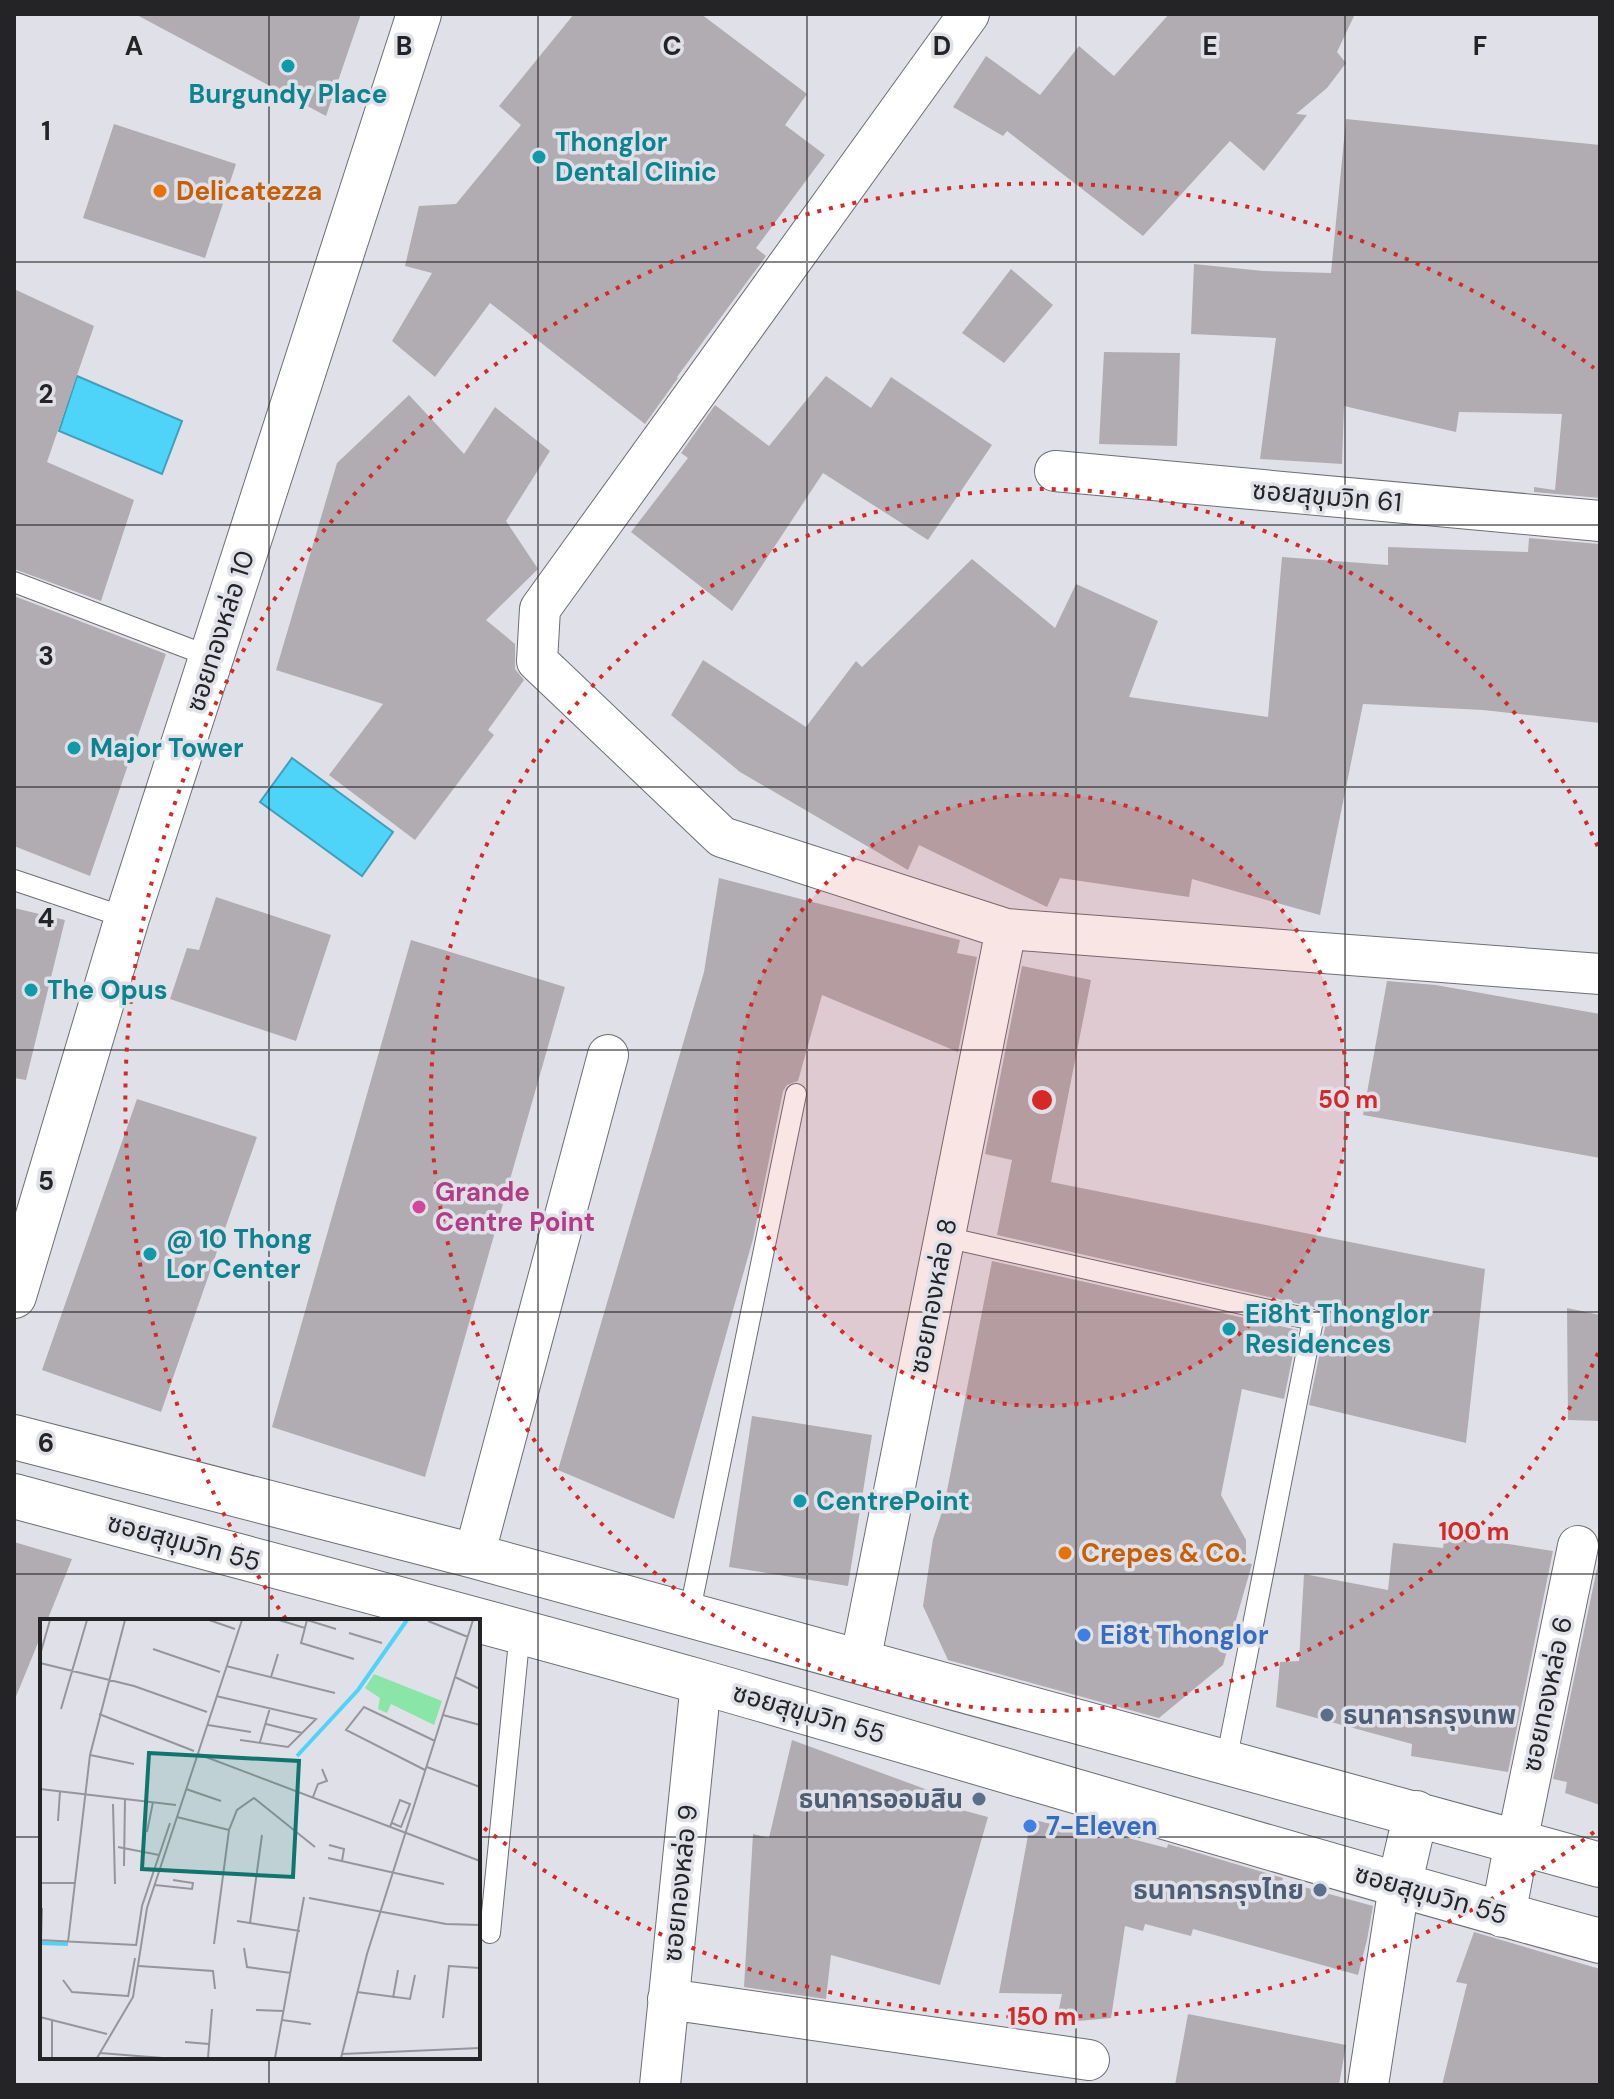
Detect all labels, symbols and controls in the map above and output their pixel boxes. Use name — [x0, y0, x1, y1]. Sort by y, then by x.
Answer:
text: A — [125, 29, 143, 63]
text: B — [396, 29, 412, 63]
text: C — [662, 29, 682, 63]
text: D — [933, 29, 951, 63]
text: E — [1202, 29, 1218, 63]
text: F — [1473, 29, 1487, 63]
marker: Burgundy Place — [279, 57, 297, 75]
place label: Burgundy Place — [189, 77, 387, 111]
text: 1 — [41, 114, 51, 148]
place label: Thonglor Dental Clinic — [555, 125, 717, 189]
marker: Thonglor Dental Clinic — [530, 148, 548, 166]
place label: Delicatezza — [176, 174, 322, 208]
marker: Delicatezza — [151, 182, 169, 200]
text: 2 — [38, 377, 54, 411]
street label: ซอยสุขุมวิท 61 — [1251, 473, 1403, 519]
street label: ซอยทองหล่อ 10 — [178, 546, 262, 716]
text: 3 — [38, 639, 54, 673]
place label: Major Tower — [90, 731, 244, 765]
marker: Major Tower — [65, 739, 83, 757]
text: 4 — [38, 901, 54, 935]
place label: The Opus — [47, 973, 168, 1007]
marker: The Opus — [22, 981, 40, 999]
text: 50 m — [1318, 1084, 1378, 1115]
centre of rings — [1028, 1086, 1056, 1114]
text: 5 — [38, 1164, 54, 1198]
place label: Grande Centre Point — [435, 1175, 595, 1239]
marker: Grande Centre Point — [410, 1198, 428, 1216]
street label: ซอยทองหล่อ 8 — [901, 1216, 965, 1376]
place label: @ 10 Thong Lor Center — [166, 1222, 312, 1286]
marker: @ 10 Thong Lor Center — [141, 1245, 159, 1263]
place label: Ei8ht Thonglor Residences — [1245, 1297, 1430, 1361]
marker: Ei8ht Thonglor Residences — [1220, 1320, 1238, 1338]
text: 6 — [38, 1426, 54, 1460]
place label: CentrePoint — [816, 1484, 970, 1518]
marker: CentrePoint — [791, 1492, 809, 1510]
street label: ซอยสุขุมวิท 55 — [104, 1505, 264, 1579]
text: 100 m — [1439, 1516, 1509, 1547]
place label: Crepes & Co. — [1081, 1536, 1247, 1570]
marker: Crepes & Co. — [1056, 1544, 1074, 1562]
street label: ซอยทองหล่อ 6 — [1514, 1613, 1580, 1775]
place label: Ei8t Thonglor — [1100, 1618, 1269, 1652]
inset map — [40, 1619, 480, 2059]
marker: Ei8t Thonglor — [1075, 1626, 1093, 1644]
street label: ซอยสุขุมวิท 55 — [729, 1675, 889, 1751]
place label: ธนาคารกรุงเทพ — [1343, 1698, 1516, 1732]
marker: ธนาคารกรุงเทพ — [1318, 1706, 1336, 1724]
place label: ธนาคารออมสิน — [799, 1782, 963, 1816]
marker: ธนาคารออมสิน — [970, 1790, 988, 1808]
street label: ซอยทองหล่อ 9 — [655, 1803, 705, 1963]
place label: 7-Eleven — [1046, 1809, 1158, 1843]
marker: 7-Eleven — [1021, 1817, 1039, 1835]
street label: ซอยสุขุมวิท 55 — [1351, 1856, 1511, 1932]
place label: ธนาคารกรุงไทย — [1133, 1873, 1304, 1907]
marker: ธนาคารกรุงไทย — [1311, 1881, 1329, 1899]
text: 150 m — [1008, 2001, 1076, 2032]

